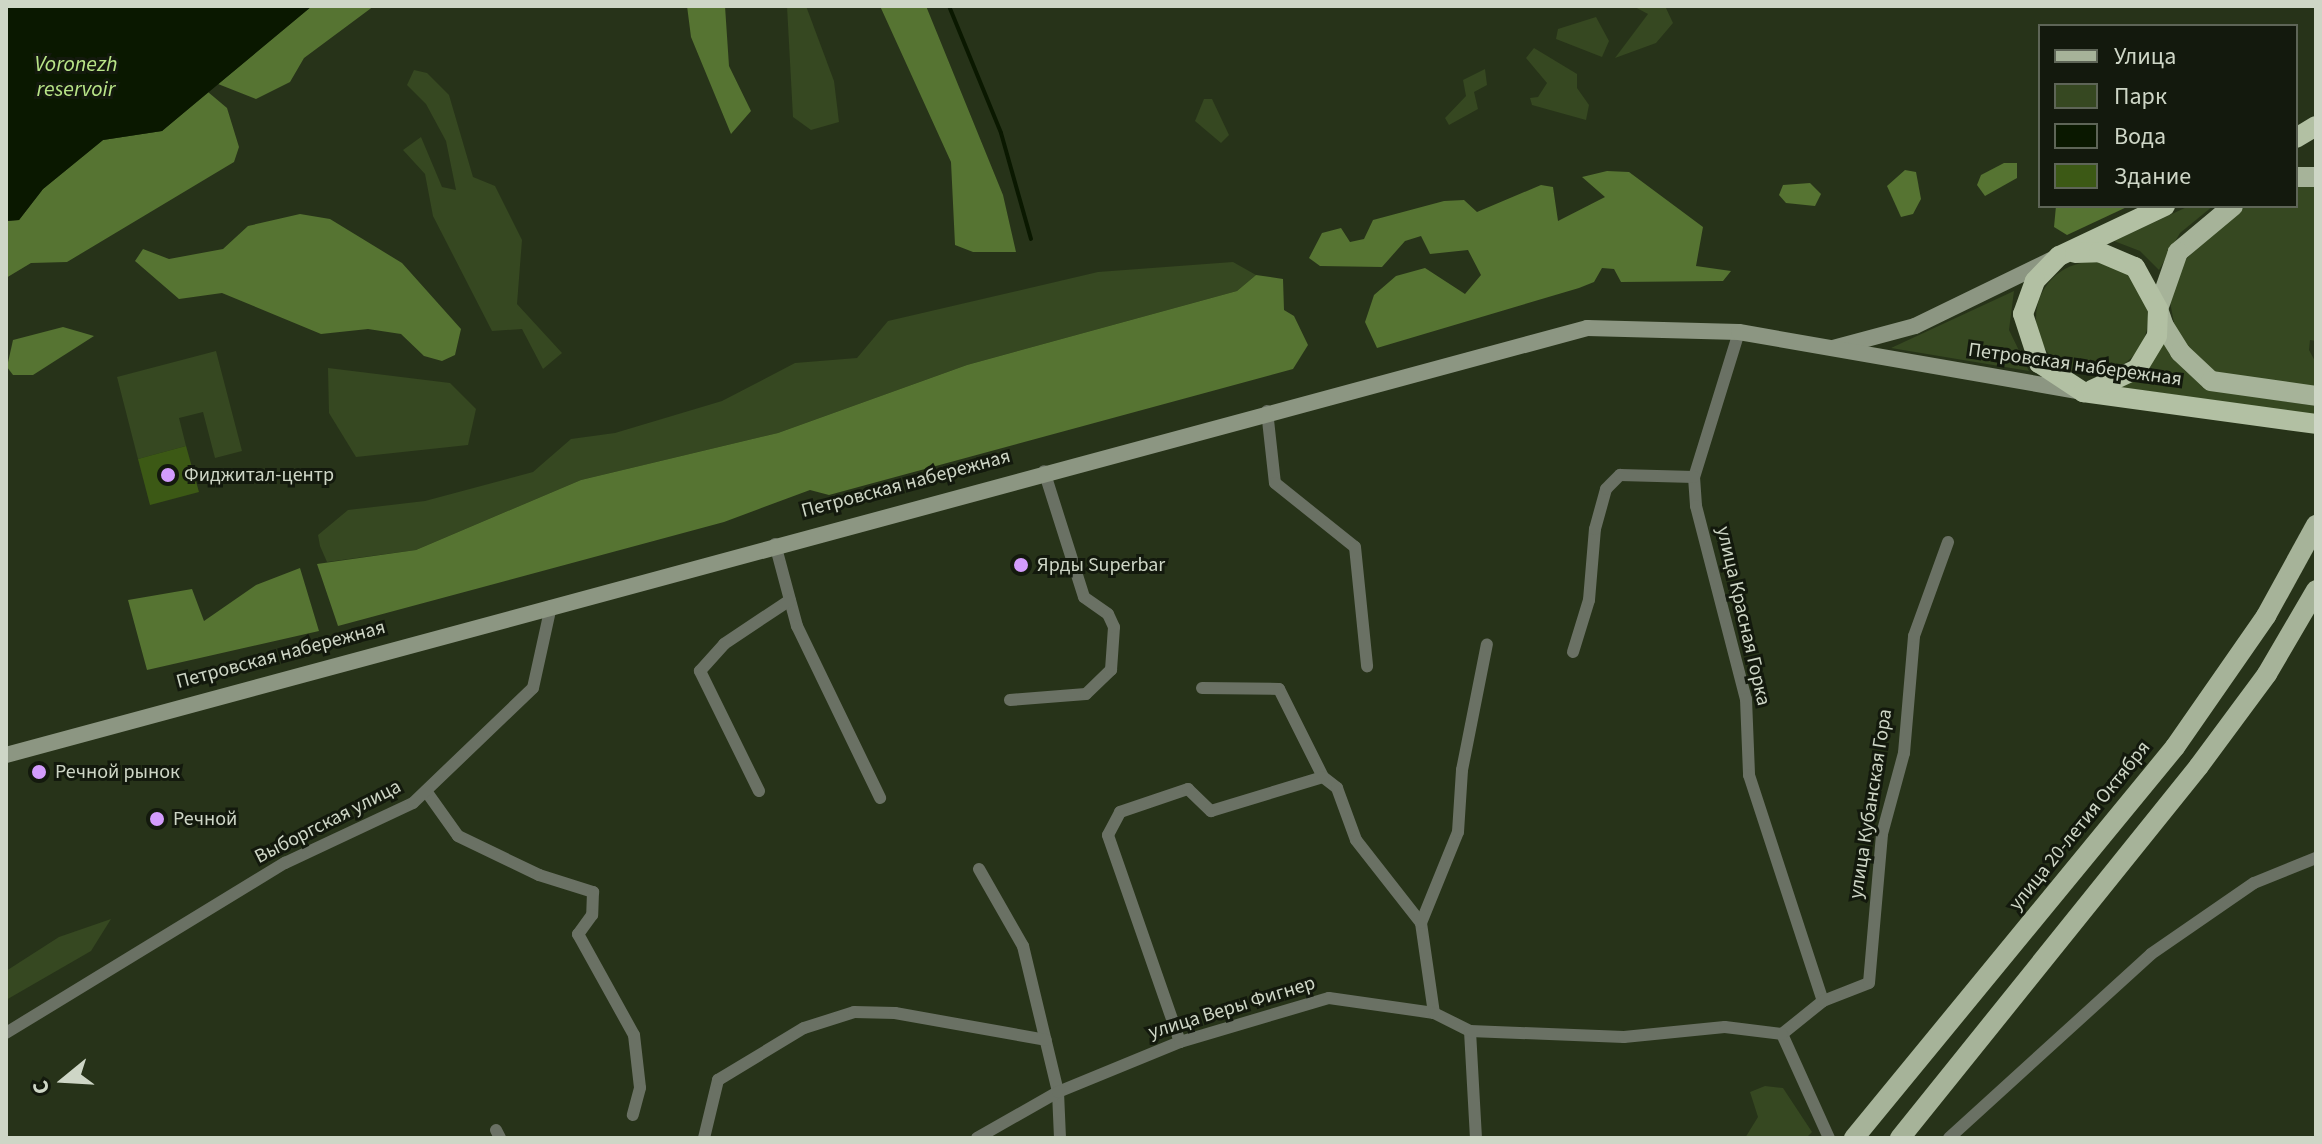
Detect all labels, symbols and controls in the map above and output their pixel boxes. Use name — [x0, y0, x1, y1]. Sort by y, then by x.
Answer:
legend — [2038, 24, 2298, 208]
text: Улица — [2114, 39, 2176, 74]
water label: Voronezh reservoir — [35, 51, 117, 102]
text: Парк — [2114, 79, 2167, 114]
text: Вода — [2114, 119, 2166, 154]
text: Здание — [2114, 159, 2191, 194]
street label: Петровская набережная — [1967, 338, 2183, 392]
street label: Петровская набережная — [799, 445, 1013, 523]
place label: Фиджитал-центр — [184, 463, 334, 487]
marker: Фиджитал-центр — [159, 466, 177, 484]
street label: улица Красная Горка — [1711, 524, 1775, 708]
place label: Ярды Superbar — [1037, 553, 1165, 577]
marker: Ярды Superbar — [1012, 556, 1030, 574]
street label: Петровская набережная — [174, 616, 388, 694]
street label: улица Кубанская Гора — [1844, 707, 1898, 901]
street label: улица 20-летия Октября — [2004, 736, 2156, 916]
place label: Речной рынок — [55, 760, 180, 784]
marker: Речной рынок — [30, 763, 48, 781]
street label: Выборгская улица — [251, 775, 405, 869]
place label: Речной — [173, 807, 237, 831]
marker: Речной — [148, 810, 166, 828]
street label: улица Веры Фигнер — [1146, 971, 1318, 1045]
north arrow — [24, 1040, 104, 1120]
text: С — [24, 1076, 58, 1098]

